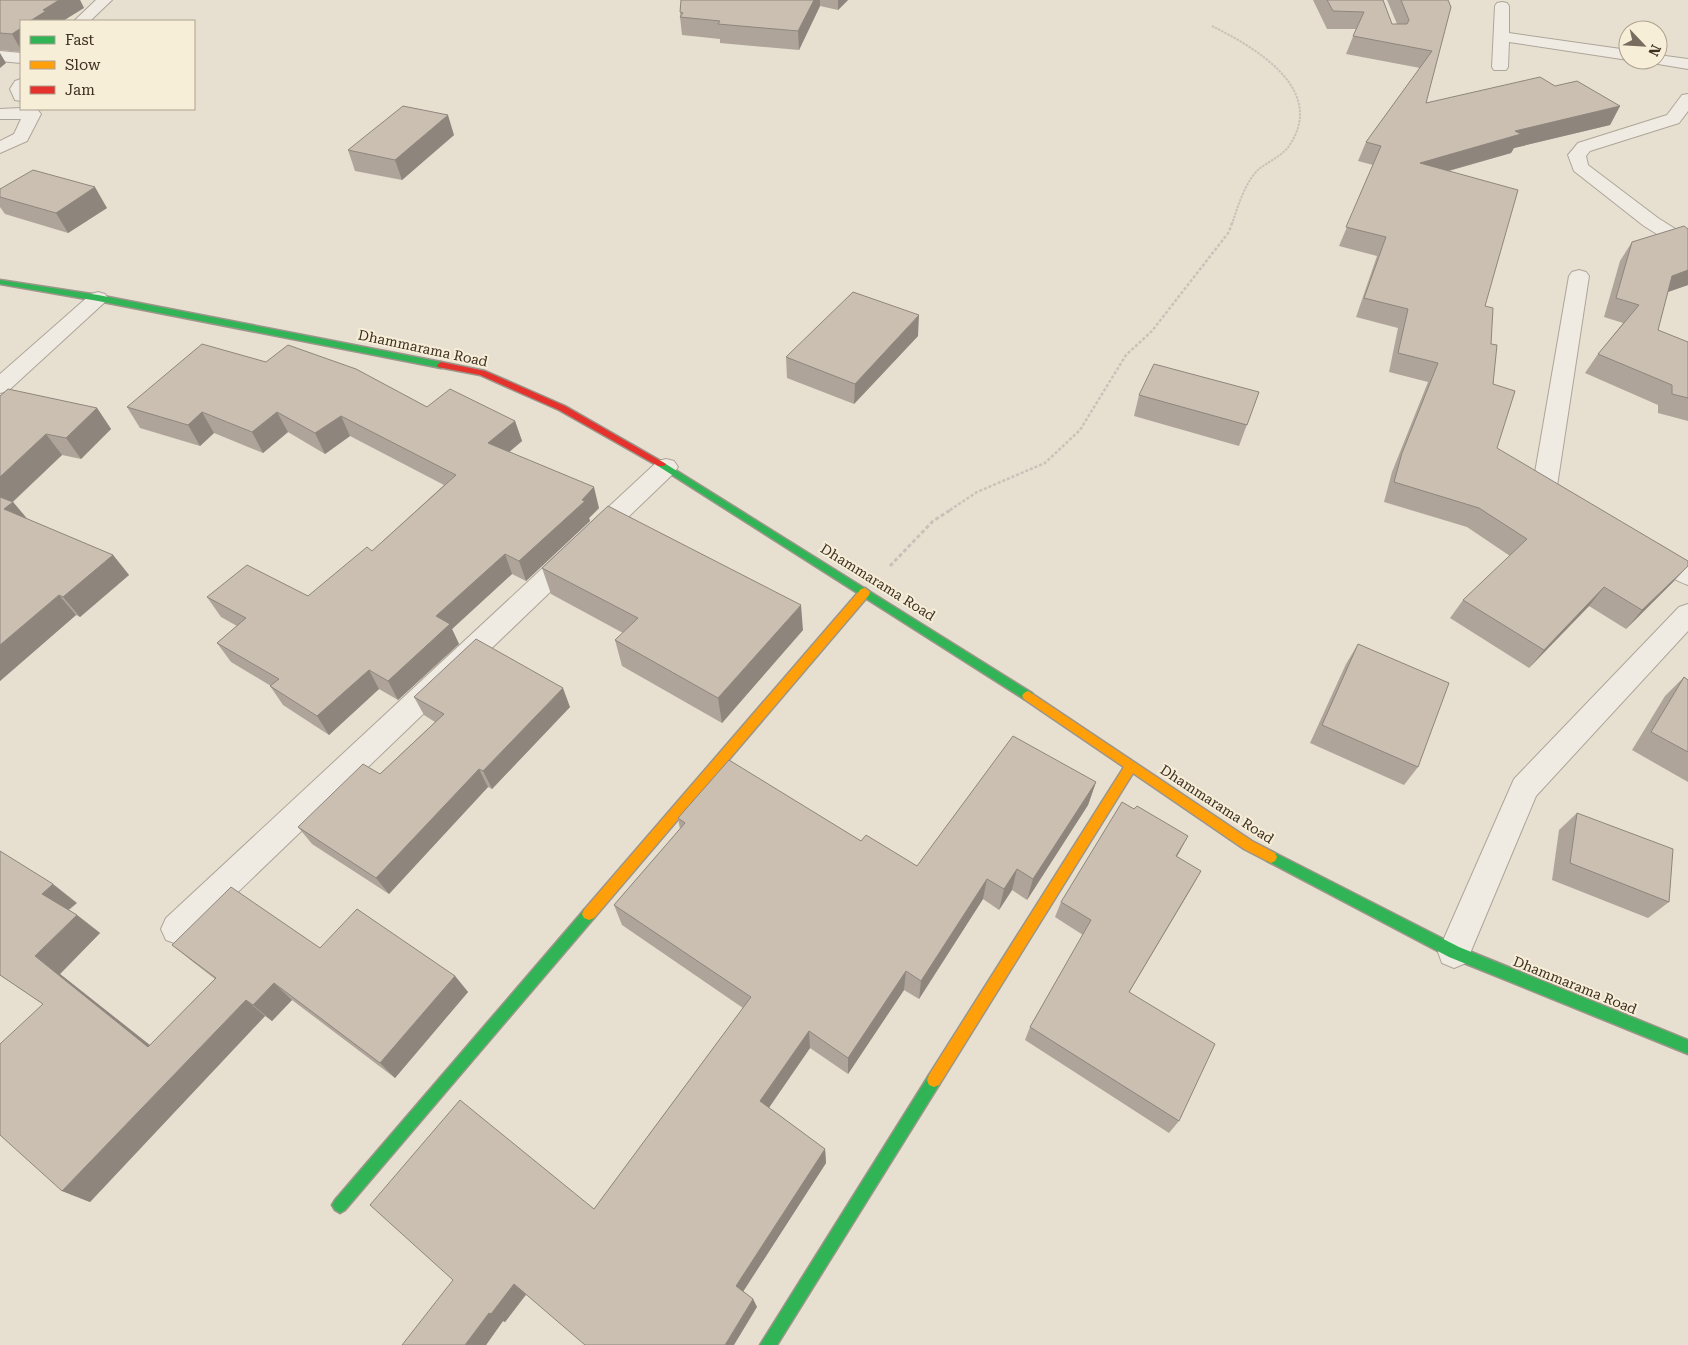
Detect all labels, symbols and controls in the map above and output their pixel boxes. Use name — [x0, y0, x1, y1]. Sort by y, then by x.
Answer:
legend — [20, 20, 195, 110]
north arrow — [1618, 20, 1668, 70]
text: Fast — [65, 31, 95, 49]
text: N — [1645, 42, 1664, 59]
text: Slow — [65, 56, 101, 74]
text: Jam — [65, 81, 95, 99]
street label: Dhammarama Road — [357, 326, 489, 370]
street label: Dhammarama Road — [818, 540, 938, 624]
street label: Dhammarama Road — [1157, 761, 1277, 847]
street label: Dhammarama Road — [1511, 953, 1639, 1017]

